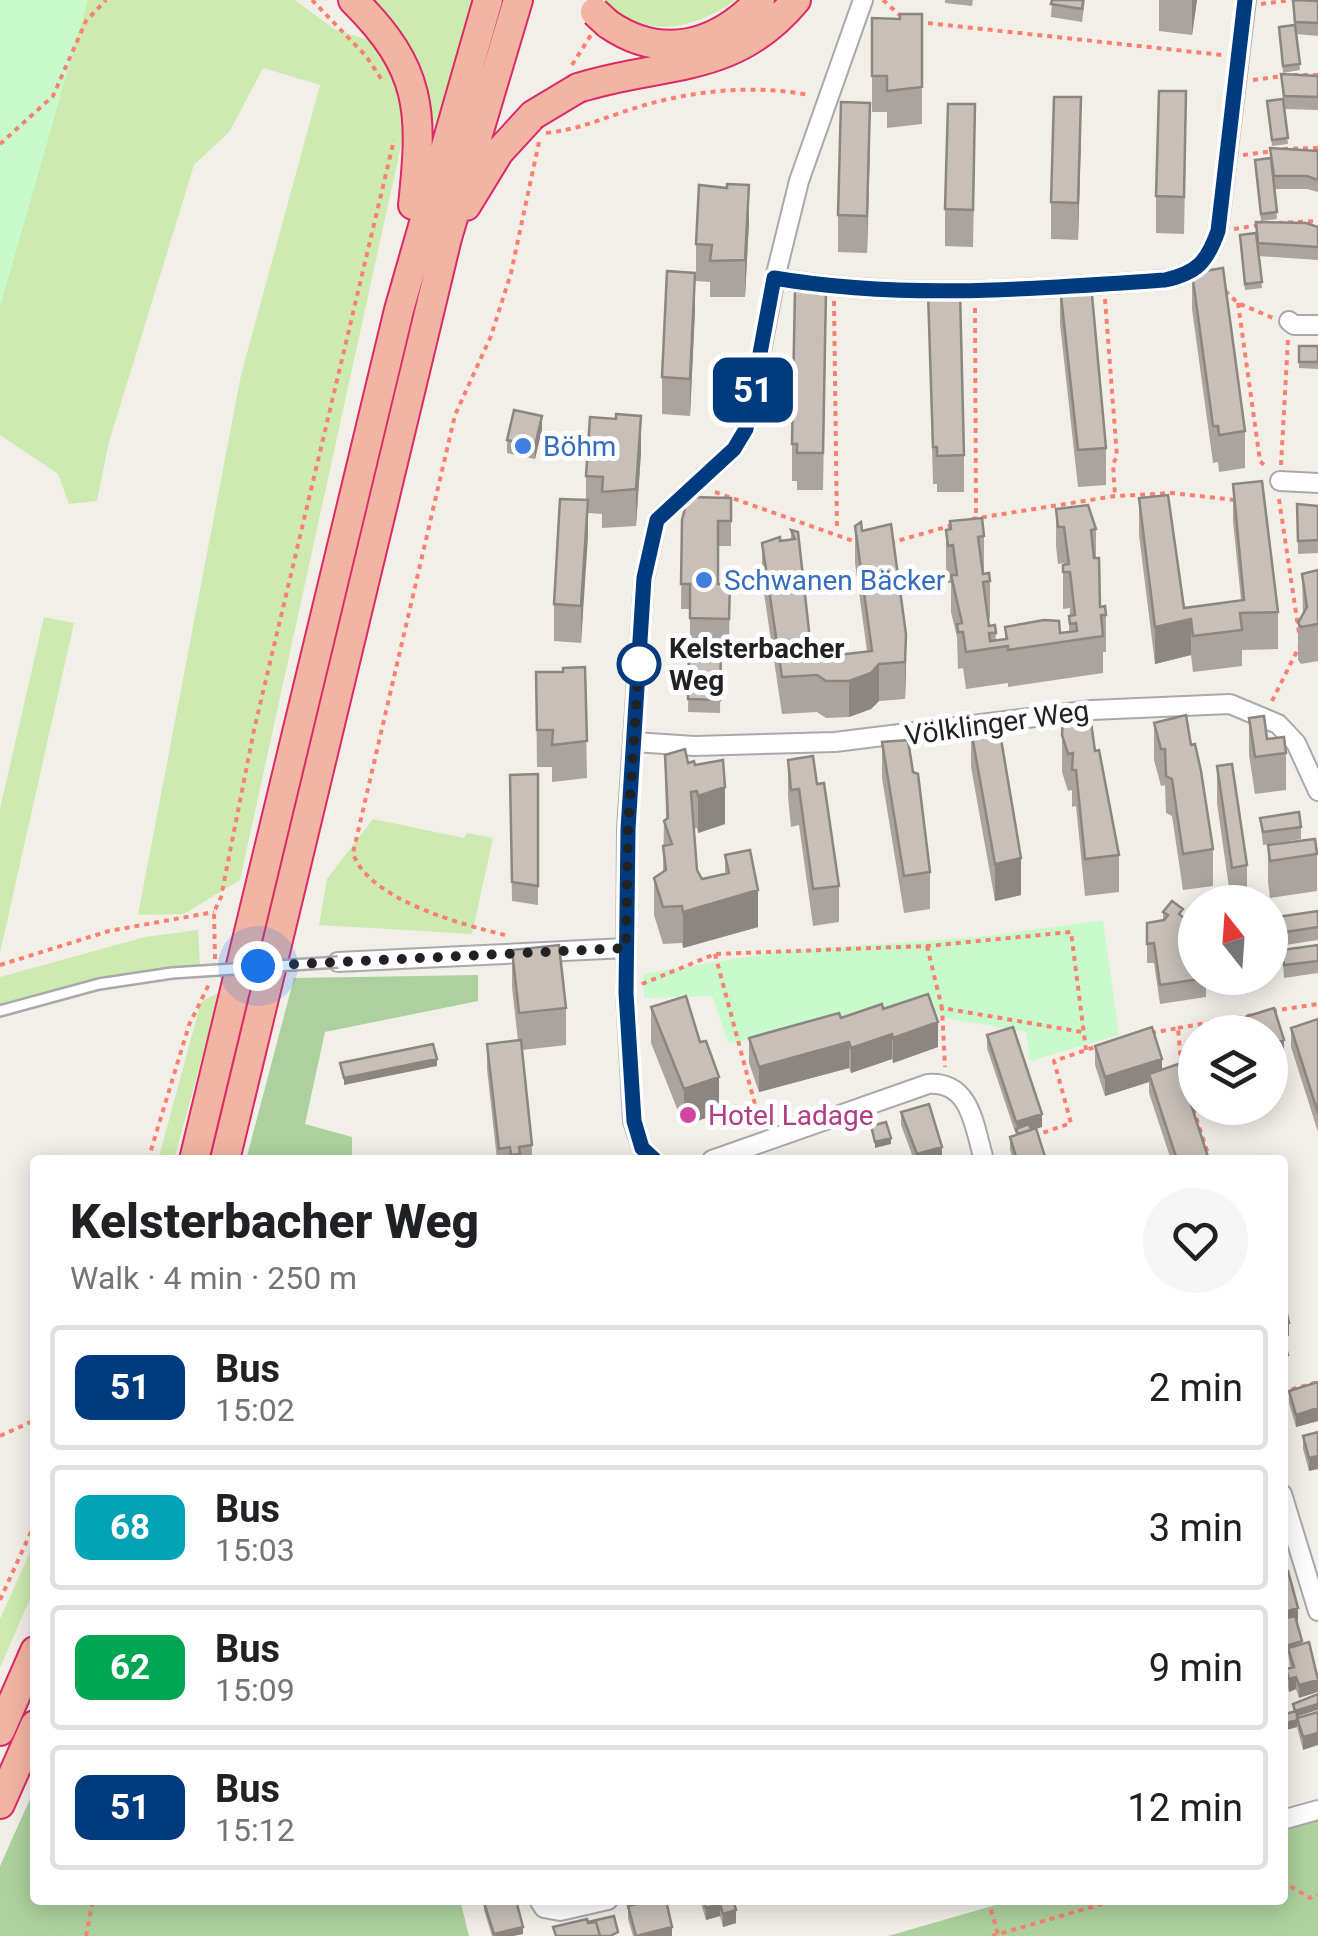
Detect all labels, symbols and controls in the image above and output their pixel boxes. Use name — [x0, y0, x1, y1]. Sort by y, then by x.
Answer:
line badge: 51 — [708, 358, 798, 422]
text: 51 — [733, 370, 773, 411]
place label: Böhm — [543, 430, 616, 463]
marker: Böhm — [512, 435, 534, 457]
place label: Schwanen Bäcker — [724, 564, 946, 597]
marker: Schwanen Bäcker — [693, 569, 715, 591]
place label: Kelsterbacher Weg — [669, 632, 845, 697]
marker: Kelsterbacher Weg — [618, 643, 660, 685]
street label: Völklinger Weg — [903, 694, 1091, 752]
north arrow — [1178, 885, 1288, 995]
map controls — [1178, 885, 1288, 1125]
your location — [233, 941, 283, 991]
button: layers — [1178, 1015, 1288, 1125]
place label: Hotel Ladage — [708, 1099, 874, 1132]
marker: Hotel Ladage — [677, 1104, 699, 1126]
button: heart — [1143, 1188, 1248, 1293]
text: Kelsterbacher Weg — [70, 1193, 479, 1250]
text: Walk · 4 min · 250 m — [70, 1259, 357, 1297]
text: Bus — [215, 1347, 280, 1391]
text: 2 min — [1149, 1366, 1243, 1410]
text: 51 — [110, 1367, 150, 1408]
text: 15:02 — [215, 1391, 295, 1429]
text: Bus — [215, 1487, 280, 1531]
text: 3 min — [1149, 1506, 1243, 1550]
text: 68 — [110, 1507, 150, 1548]
text: 15:03 — [215, 1531, 295, 1569]
text: Bus — [215, 1627, 280, 1671]
text: 9 min — [1149, 1646, 1243, 1690]
text: 62 — [110, 1647, 150, 1688]
text: 15:09 — [215, 1671, 295, 1709]
text: Bus — [215, 1767, 280, 1811]
text: 12 min — [1127, 1786, 1243, 1830]
text: 51 — [110, 1787, 150, 1828]
text: 15:12 — [215, 1811, 295, 1849]

